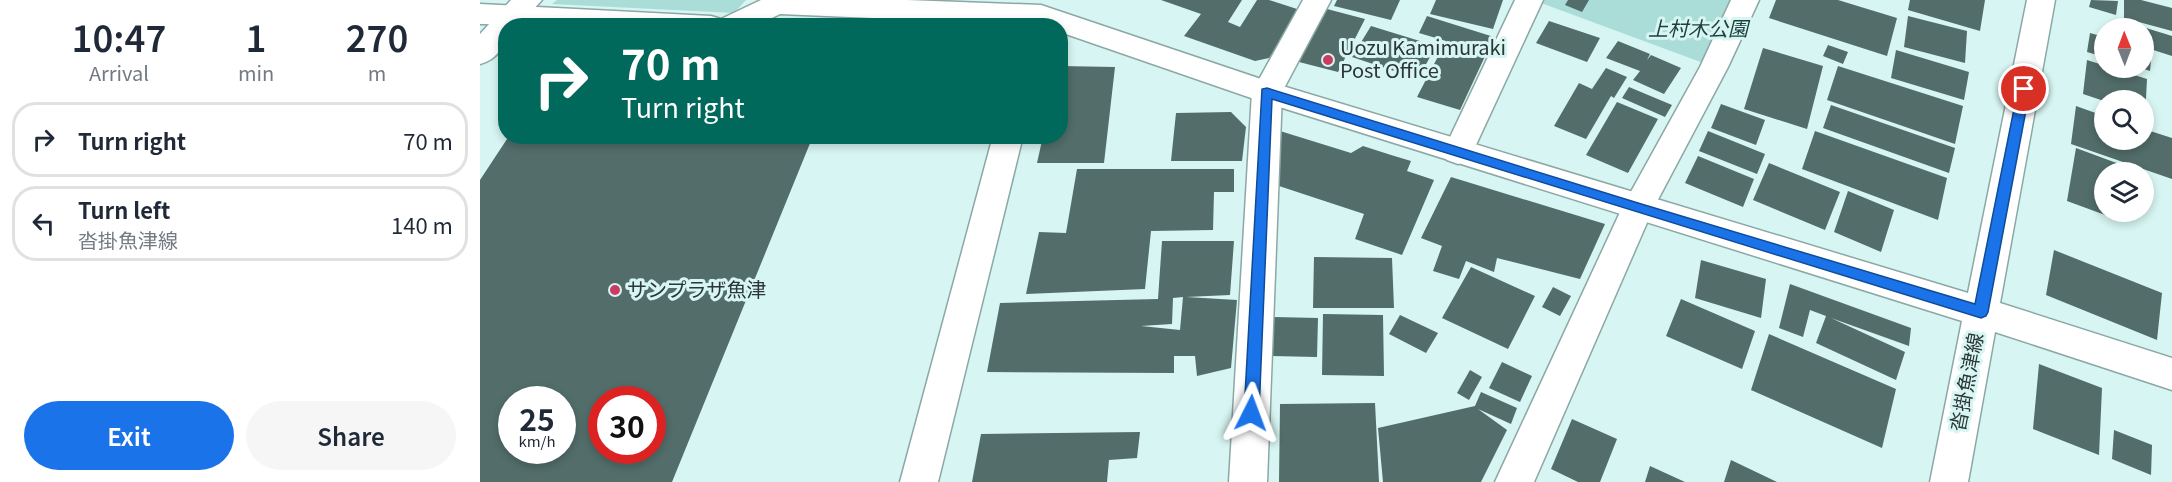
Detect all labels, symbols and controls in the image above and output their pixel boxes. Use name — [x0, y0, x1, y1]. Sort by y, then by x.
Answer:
text: 10:47 — [72, 10, 166, 62]
text: 1 — [246, 10, 266, 62]
text: 270 — [346, 10, 408, 62]
park label: 上村木公園 — [1648, 13, 1751, 42]
north arrow — [2094, 18, 2154, 78]
map controls — [2094, 18, 2154, 222]
text: 70 m — [621, 31, 721, 92]
place label: Uozu Kamimuraki Post Office — [1340, 32, 1506, 84]
icon: right — [522, 42, 600, 120]
marker: Uozu Kamimuraki Post Office — [1321, 53, 1335, 67]
text: Arrival — [89, 58, 149, 87]
text: min — [238, 58, 274, 87]
text: m — [368, 58, 386, 87]
pin — [1998, 63, 2049, 114]
icon: arrive — [2007, 72, 2040, 105]
text: Turn right — [621, 87, 745, 126]
button: search — [2094, 90, 2154, 150]
icon: right — [27, 123, 60, 156]
text: Turn right — [78, 124, 186, 156]
text: 70 m — [403, 124, 453, 156]
button: layers — [2094, 162, 2154, 222]
text: Turn left — [78, 193, 170, 225]
icon: left — [27, 207, 60, 240]
text: 140 m — [391, 208, 453, 240]
text: 沓掛魚津線 — [78, 225, 178, 254]
place label: サンプラザ魚津 — [627, 274, 766, 303]
marker: サンプラザ魚津 — [608, 283, 622, 297]
street label: 沓掛魚津線 — [1942, 330, 1989, 434]
position arrow — [1219, 381, 1283, 445]
speed limit sign: 30 — [588, 386, 666, 464]
text: 25 — [519, 396, 555, 440]
button: Exit — [24, 401, 234, 470]
button: Share — [246, 401, 456, 470]
text: km/h — [518, 430, 556, 451]

